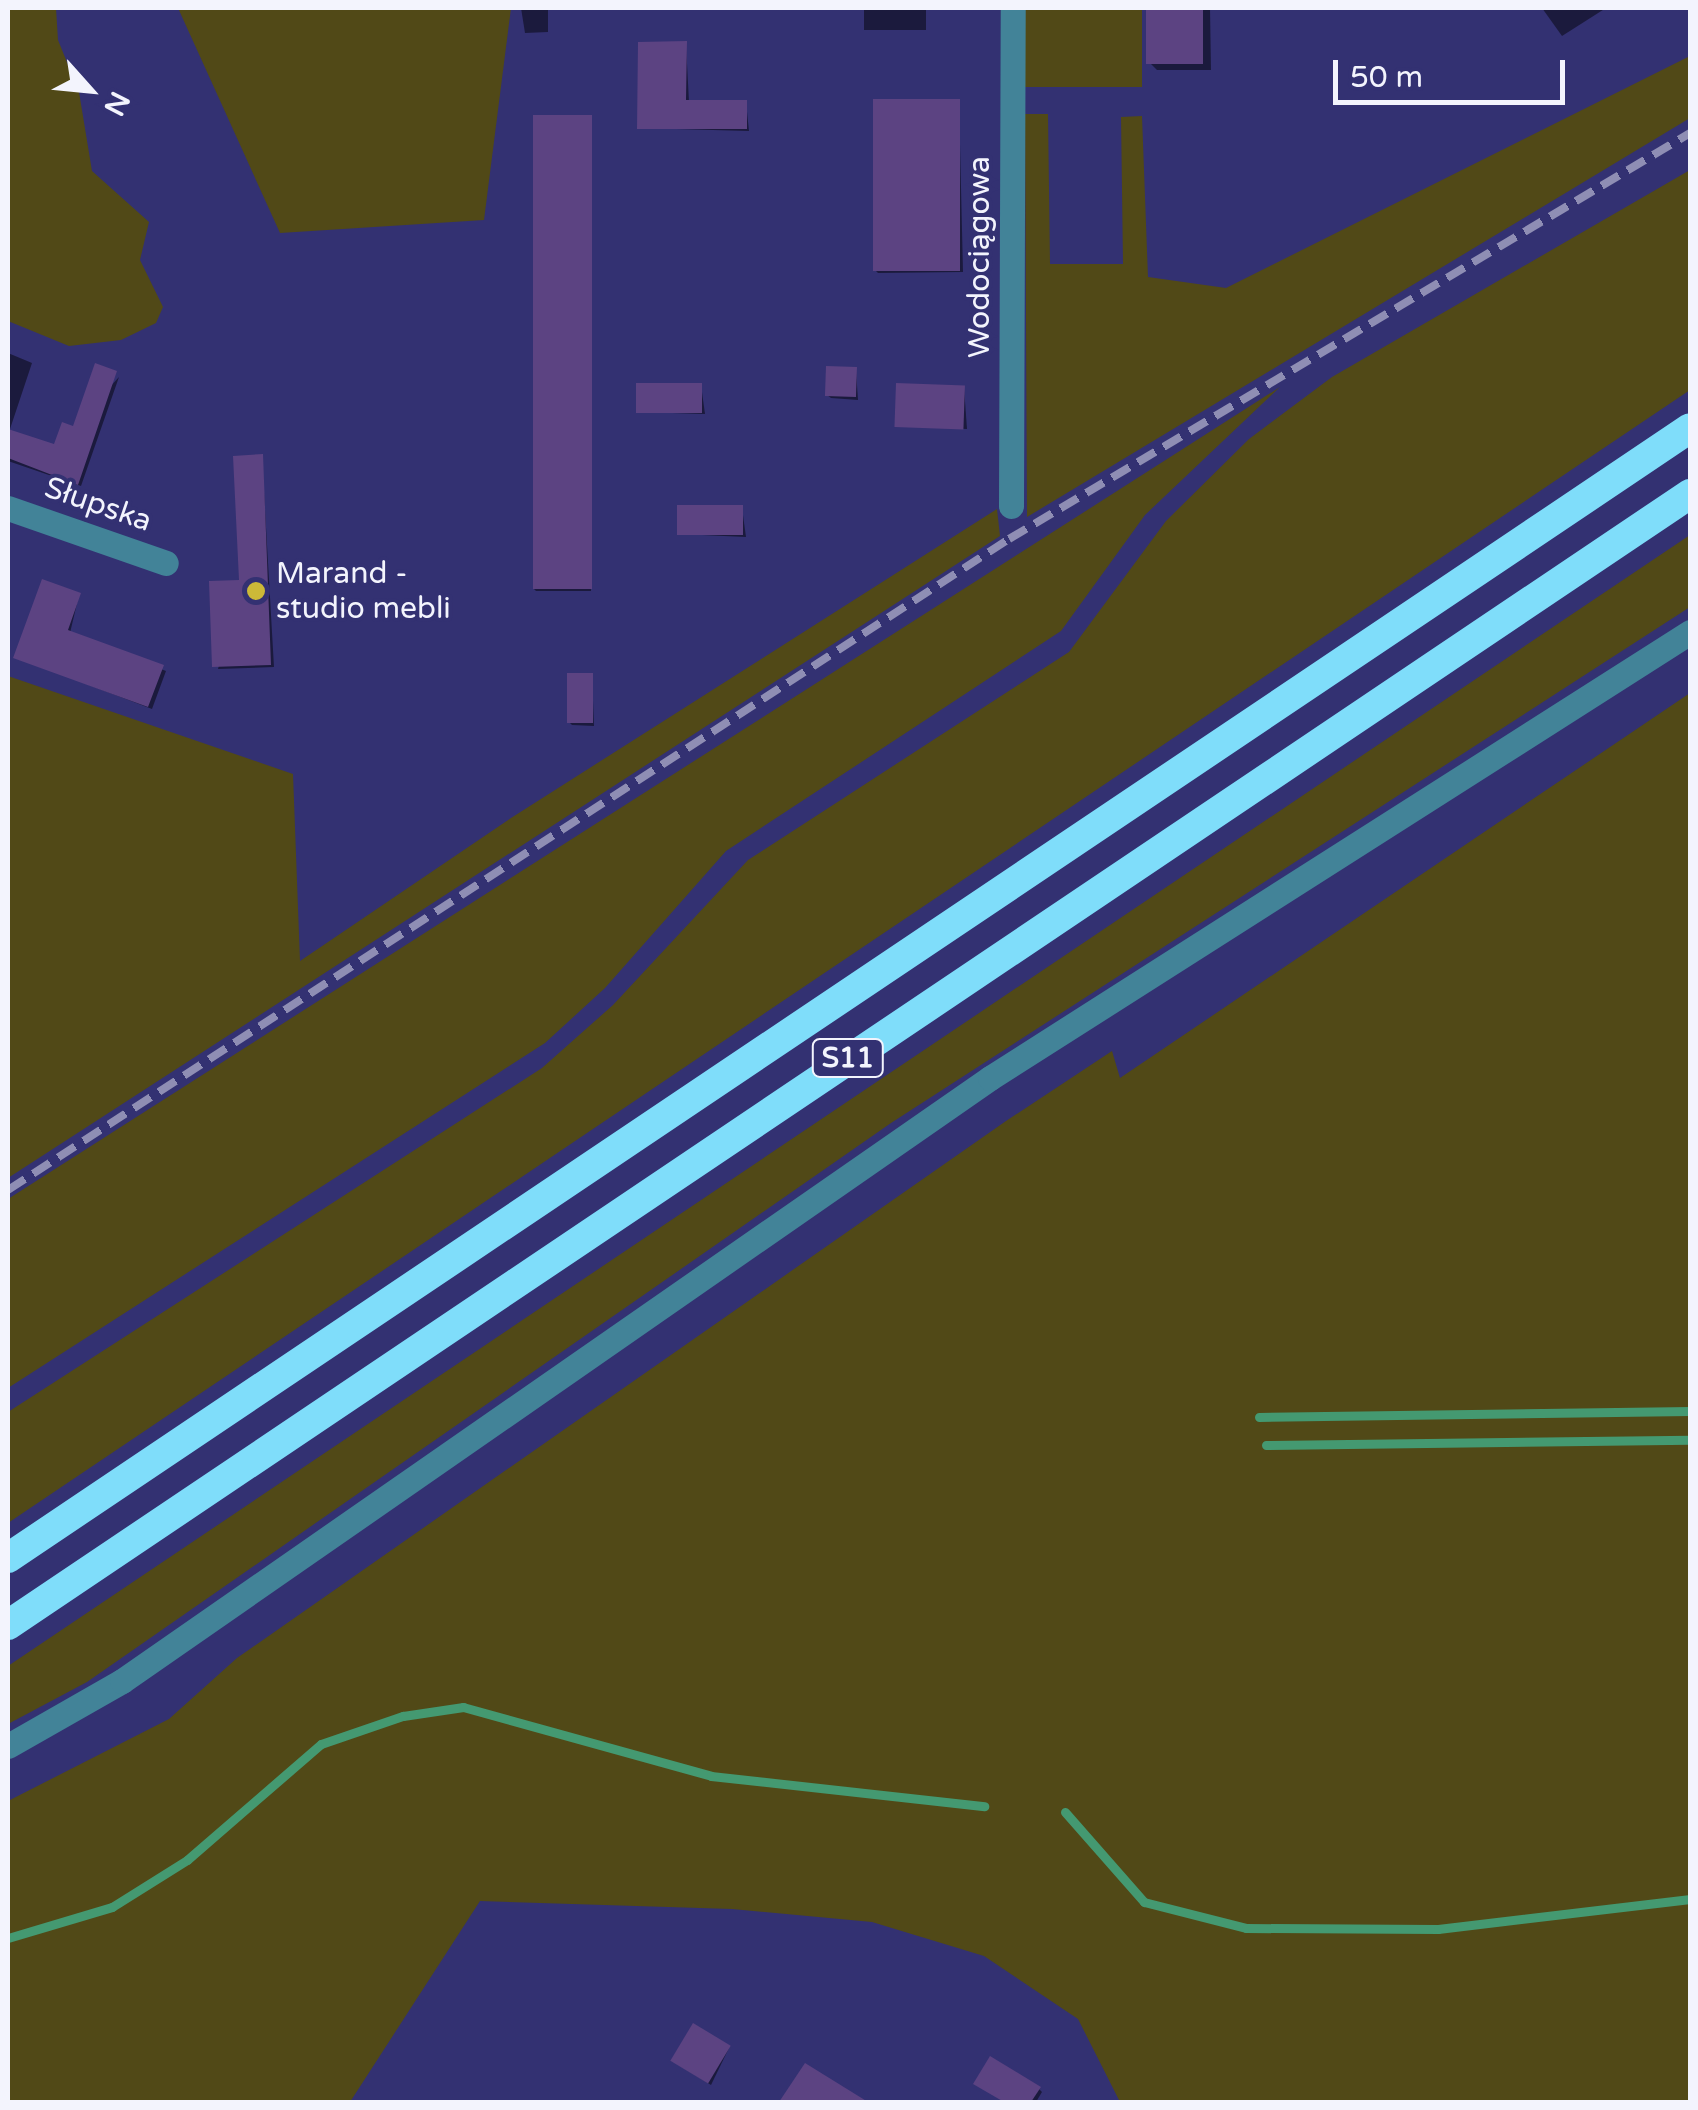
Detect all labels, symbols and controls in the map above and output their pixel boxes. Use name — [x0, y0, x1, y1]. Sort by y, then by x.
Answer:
north arrow — [40, 40, 140, 140]
scale bar — [1338, 40, 1570, 102]
text: 50 m — [1350, 59, 1423, 96]
text: N — [96, 86, 137, 121]
street label: Wodociągowa — [962, 156, 998, 358]
street label: Słupska — [40, 470, 156, 540]
place label: Marand - studio mebli — [276, 556, 451, 626]
marker: Marand - studio mebli — [245, 580, 267, 602]
road number: S11 — [810, 1035, 886, 1081]

